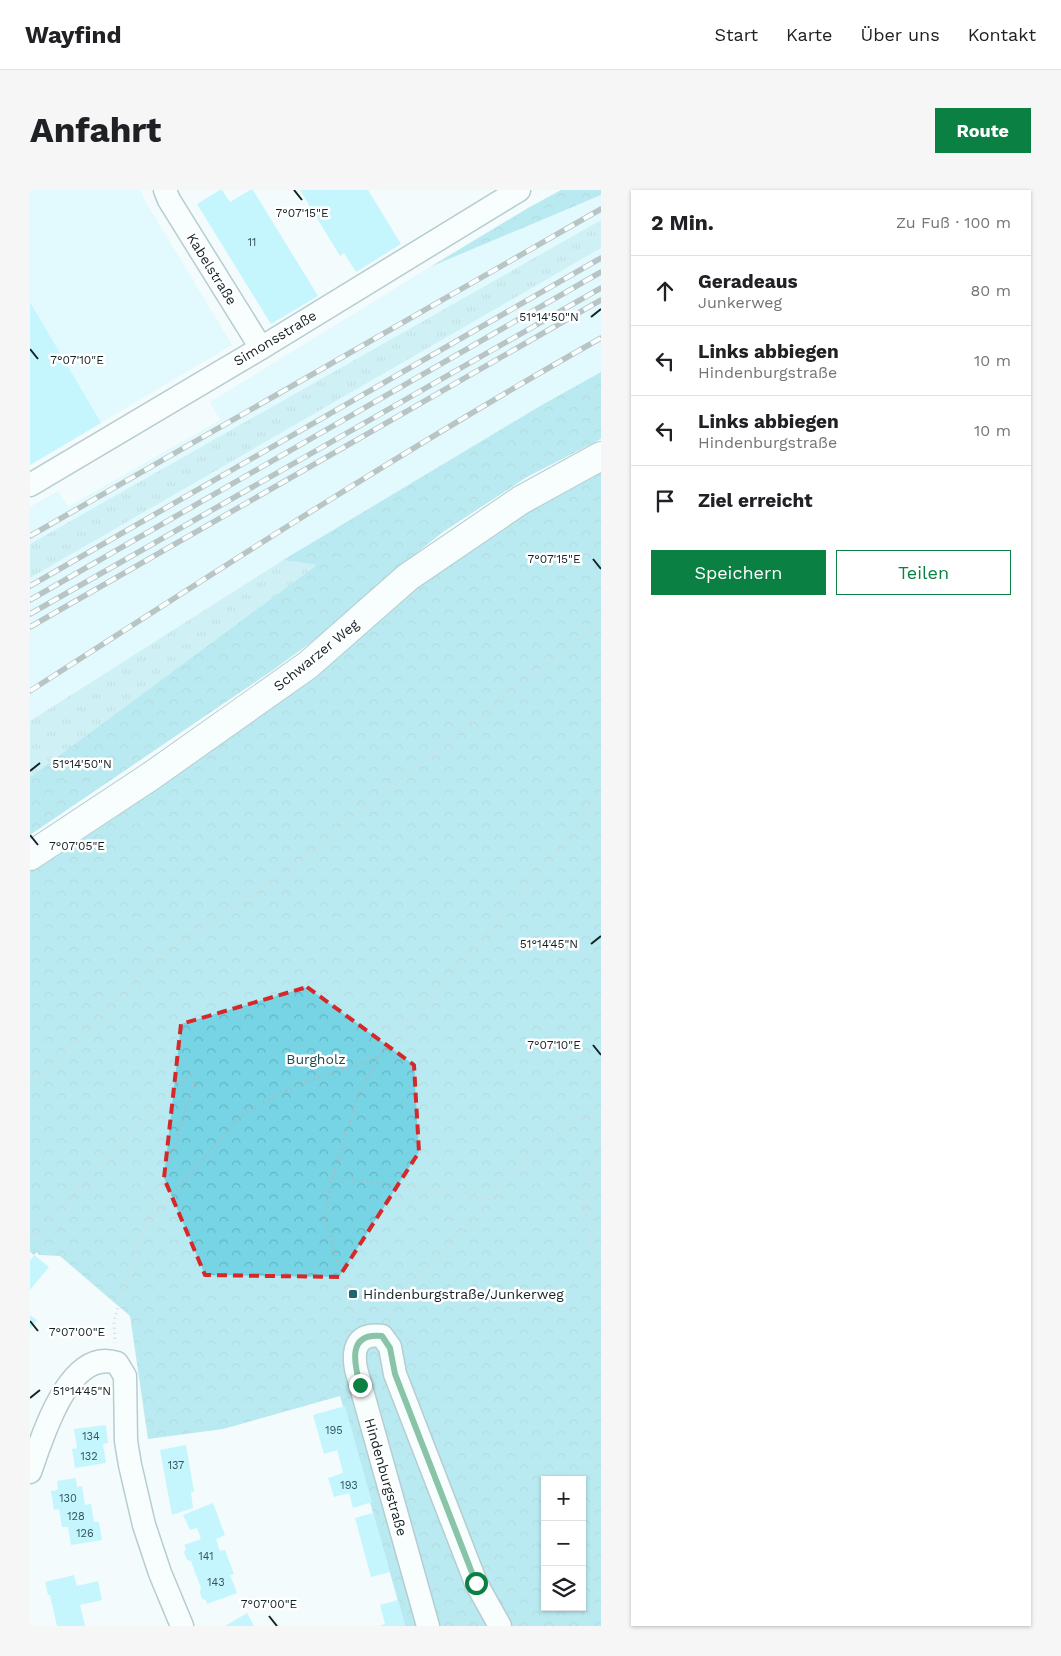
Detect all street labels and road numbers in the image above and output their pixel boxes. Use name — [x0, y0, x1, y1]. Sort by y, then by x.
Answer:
street label: Kabelstraße — [184, 230, 240, 308]
street label: Simonsstraße — [231, 307, 319, 369]
street label: Schwarzer Weg — [270, 616, 362, 694]
street label: Hindenburgstraße — [362, 1416, 410, 1538]

